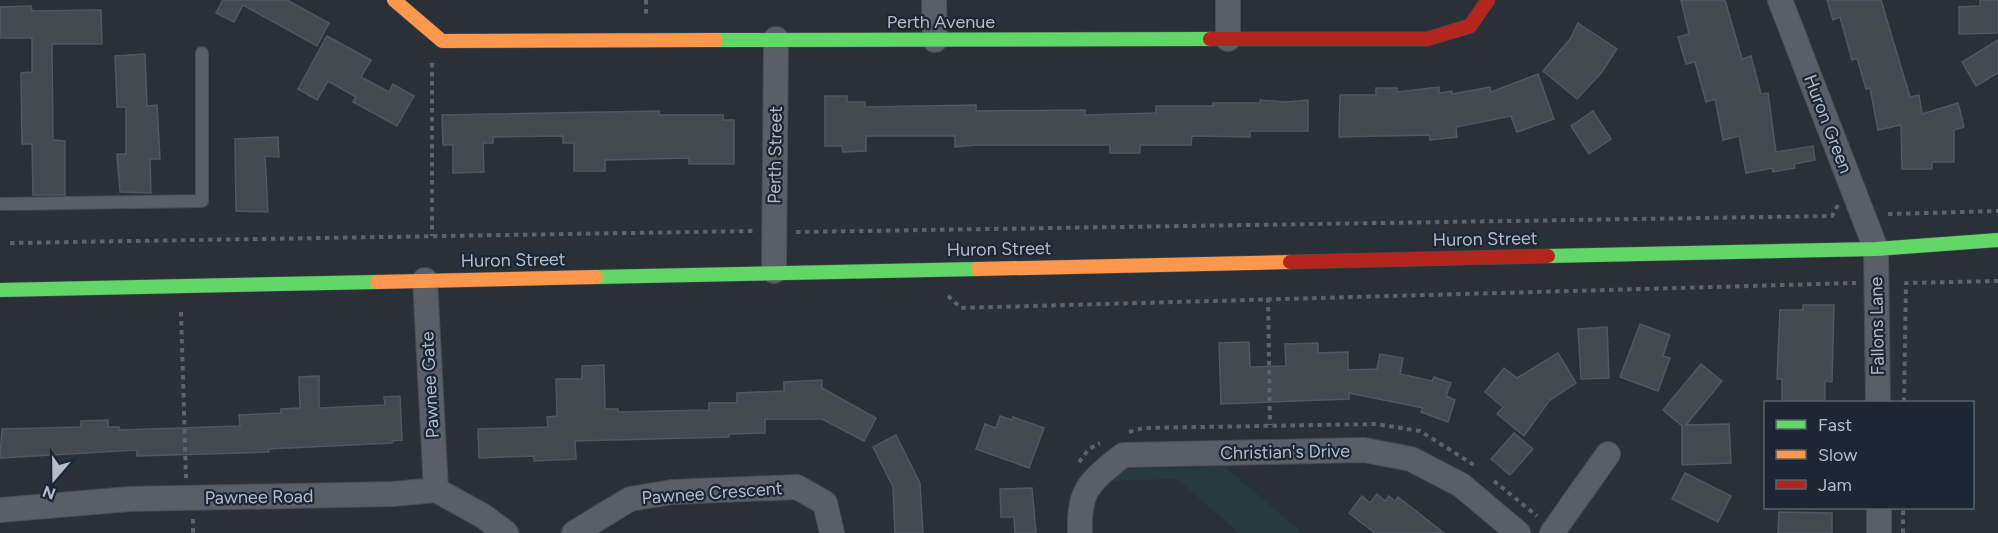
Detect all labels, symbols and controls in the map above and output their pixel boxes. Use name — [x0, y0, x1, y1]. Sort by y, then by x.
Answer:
street label: Perth Avenue — [887, 11, 995, 33]
street label: Huron Green — [1799, 71, 1857, 177]
street label: Perth Street — [763, 106, 787, 204]
street label: Huron Street — [1432, 227, 1538, 251]
street label: Huron Street — [946, 237, 1052, 261]
street label: Huron Street — [460, 248, 566, 272]
street label: Fallons Lane — [1865, 276, 1889, 375]
street label: Pawnee Gate — [416, 331, 444, 439]
legend — [1764, 401, 1974, 509]
text: Fast — [1818, 414, 1852, 436]
street label: Christian's Drive — [1220, 440, 1350, 464]
text: Slow — [1818, 444, 1857, 466]
north arrow — [24, 449, 84, 509]
text: Jam — [1818, 474, 1852, 496]
street label: Pawnee Crescent — [641, 477, 783, 509]
text: N — [40, 482, 58, 504]
street label: Pawnee Road — [204, 485, 314, 509]

